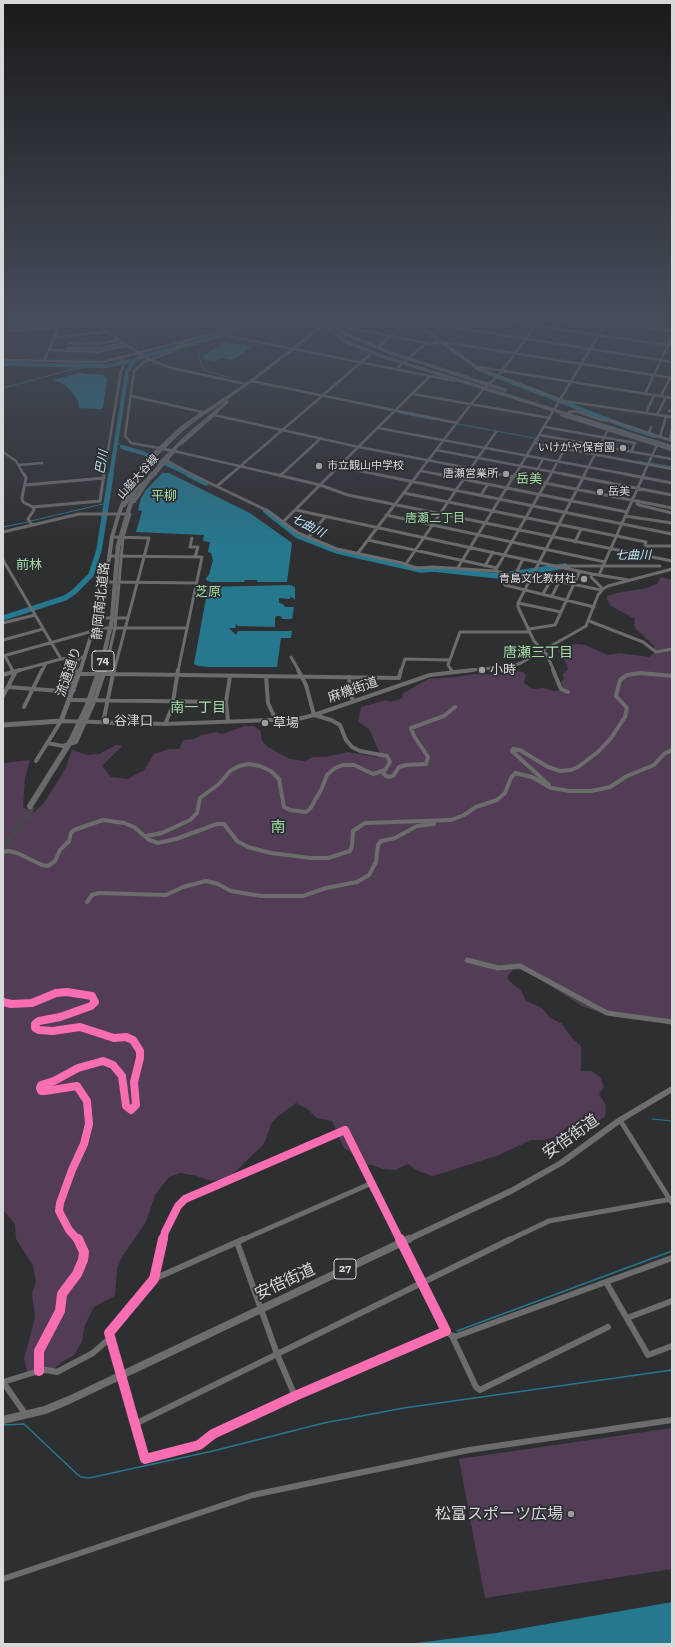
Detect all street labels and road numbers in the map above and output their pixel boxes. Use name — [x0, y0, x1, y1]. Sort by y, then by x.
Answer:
street label: 山脇大谷線 — [115, 452, 161, 502]
street label: 静岡南北道路 — [89, 561, 113, 641]
street label: 流通通り — [53, 645, 85, 699]
road number: 74 — [92, 651, 114, 671]
street label: 麻機街道 — [326, 674, 380, 706]
street label: 安倍街道 — [539, 1111, 603, 1163]
road number: 27 — [334, 1259, 356, 1279]
street label: 安倍街道 — [252, 1260, 318, 1304]

